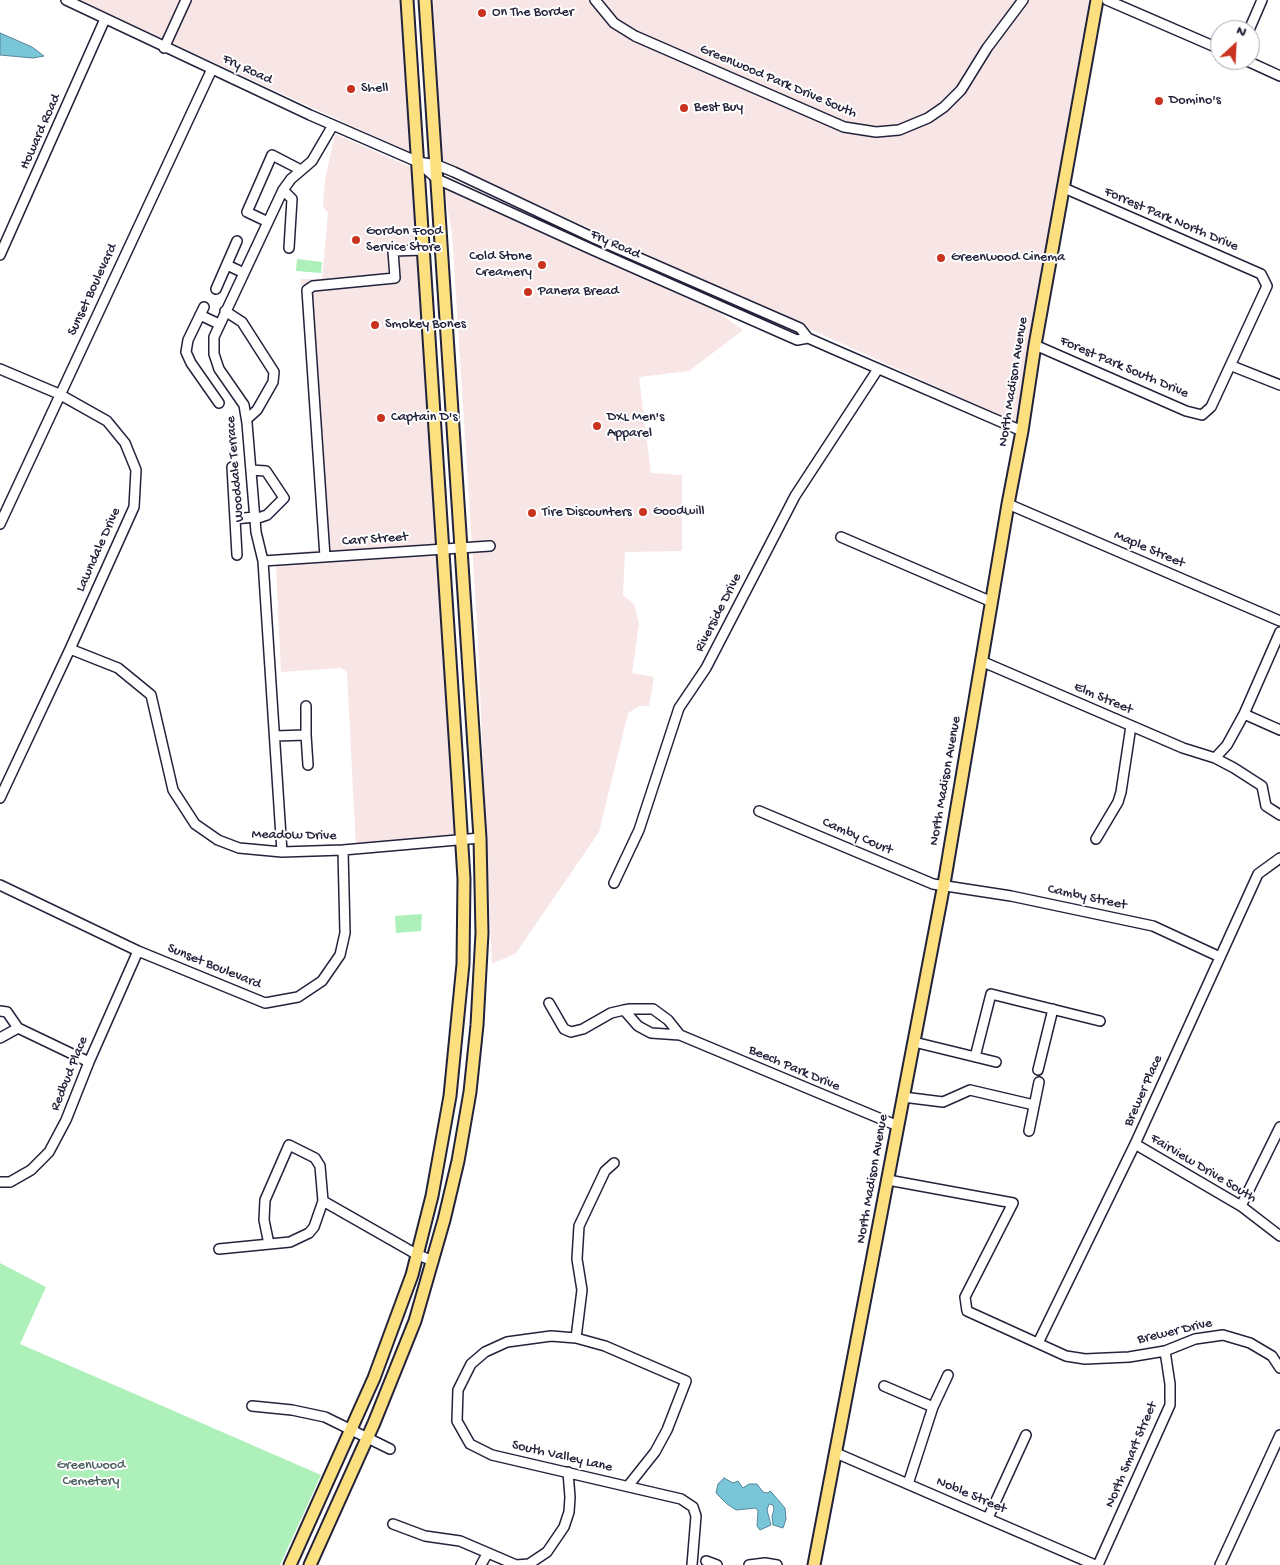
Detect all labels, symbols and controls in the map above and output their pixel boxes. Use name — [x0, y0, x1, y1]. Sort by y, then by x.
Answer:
place label: On The Border — [492, 5, 574, 21]
marker: On The Border — [476, 7, 488, 19]
north arrow — [1210, 20, 1260, 70]
text: N — [1233, 22, 1249, 41]
street label: Greenwood Park Drive South — [697, 41, 859, 123]
street label: Fry Road — [219, 51, 275, 89]
place label: Shell — [361, 81, 388, 97]
marker: Shell — [345, 83, 357, 95]
street label: Howard Road — [17, 92, 65, 172]
place label: Domino's — [1169, 93, 1221, 109]
marker: Domino's — [1153, 95, 1165, 107]
place label: Best Buy — [694, 100, 743, 116]
marker: Best Buy — [678, 102, 690, 114]
street label: Forrest Park North Drive — [1101, 184, 1241, 256]
place label: Gordon Food Service Store — [366, 224, 442, 256]
street label: Fry Road — [587, 227, 643, 263]
marker: Gordon Food Service Store — [350, 234, 362, 246]
street label: Sunset Boulevard — [64, 241, 122, 339]
place label: Cold Stone Creamery — [469, 249, 532, 282]
place label: Greenwood Cinema — [951, 250, 1065, 266]
marker: Greenwood Cinema — [935, 252, 947, 264]
marker: Cold Stone Creamery — [536, 259, 548, 271]
place label: Panera Bread — [538, 284, 619, 300]
marker: Panera Bread — [522, 286, 534, 298]
street label: North Madison Avenue — [995, 316, 1033, 448]
place label: Smokey Bones — [385, 317, 466, 333]
marker: Smokey Bones — [369, 319, 381, 331]
street label: Forest Park South Drive — [1057, 333, 1191, 403]
place label: Captain D's — [391, 410, 458, 426]
place label: DXL Men's Apparel — [607, 410, 664, 442]
marker: Captain D's — [375, 412, 387, 424]
street label: Wooddale Terrace — [223, 415, 249, 523]
marker: DXL Men's Apparel — [591, 420, 603, 432]
place label: Goodwill — [653, 504, 705, 520]
street label: Lawndale Drive — [73, 505, 125, 595]
place label: Tire Discounters — [542, 505, 632, 521]
marker: Goodwill — [637, 506, 649, 518]
marker: Tire Discounters — [526, 507, 538, 519]
street label: Maple Street — [1111, 528, 1187, 572]
street label: Carr Street — [342, 529, 408, 551]
street label: Riverside Drive — [692, 571, 746, 655]
street label: Elm Street — [1071, 679, 1135, 719]
street label: North Madison Avenue — [926, 715, 966, 847]
street label: Camby Court — [819, 815, 895, 859]
street label: Meadow Drive — [251, 827, 337, 845]
street label: Camby Street — [1046, 881, 1128, 915]
street label: Sunset Boulevard — [165, 941, 263, 993]
street label: Redbud Place — [47, 1034, 93, 1114]
street label: Beech Park Drive — [746, 1042, 842, 1096]
street label: Brewer Place — [1121, 1053, 1167, 1129]
street label: North Madison Avenue — [853, 1113, 893, 1245]
street label: Fairview Drive South — [1147, 1131, 1259, 1207]
street label: Brewer Drive — [1136, 1315, 1214, 1349]
street label: North Smart Street — [1102, 1400, 1162, 1510]
street label: South Valley Lane — [510, 1437, 614, 1477]
park label: Greenwood Cemetery — [57, 1458, 125, 1490]
street label: Noble Street — [933, 1474, 1009, 1518]

